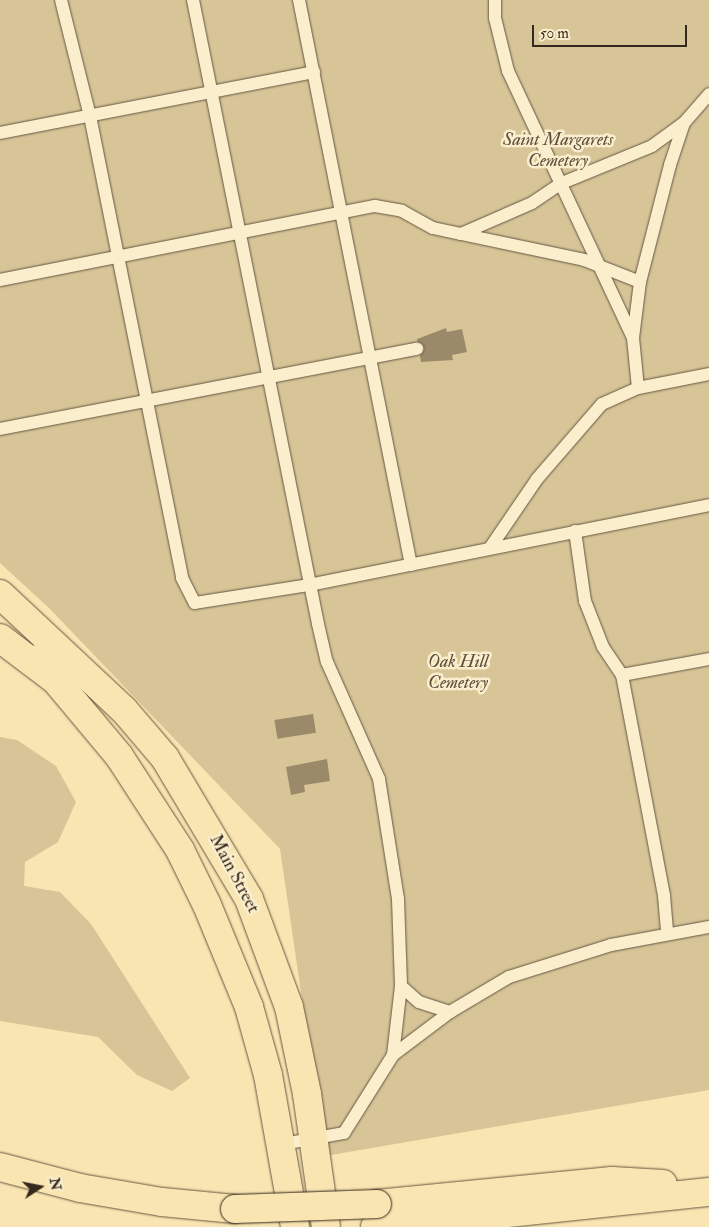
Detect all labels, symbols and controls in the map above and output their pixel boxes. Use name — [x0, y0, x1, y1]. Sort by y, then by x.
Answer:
scale bar — [534, 15, 689, 47]
text: 50 m — [540, 24, 569, 43]
park label: Saint Margarets Cemetery — [503, 130, 613, 172]
park label: Oak Hill Cemetery — [428, 652, 488, 694]
street label: Main Street — [204, 831, 264, 917]
north arrow — [15, 1162, 65, 1212]
text: N — [46, 1176, 65, 1192]

